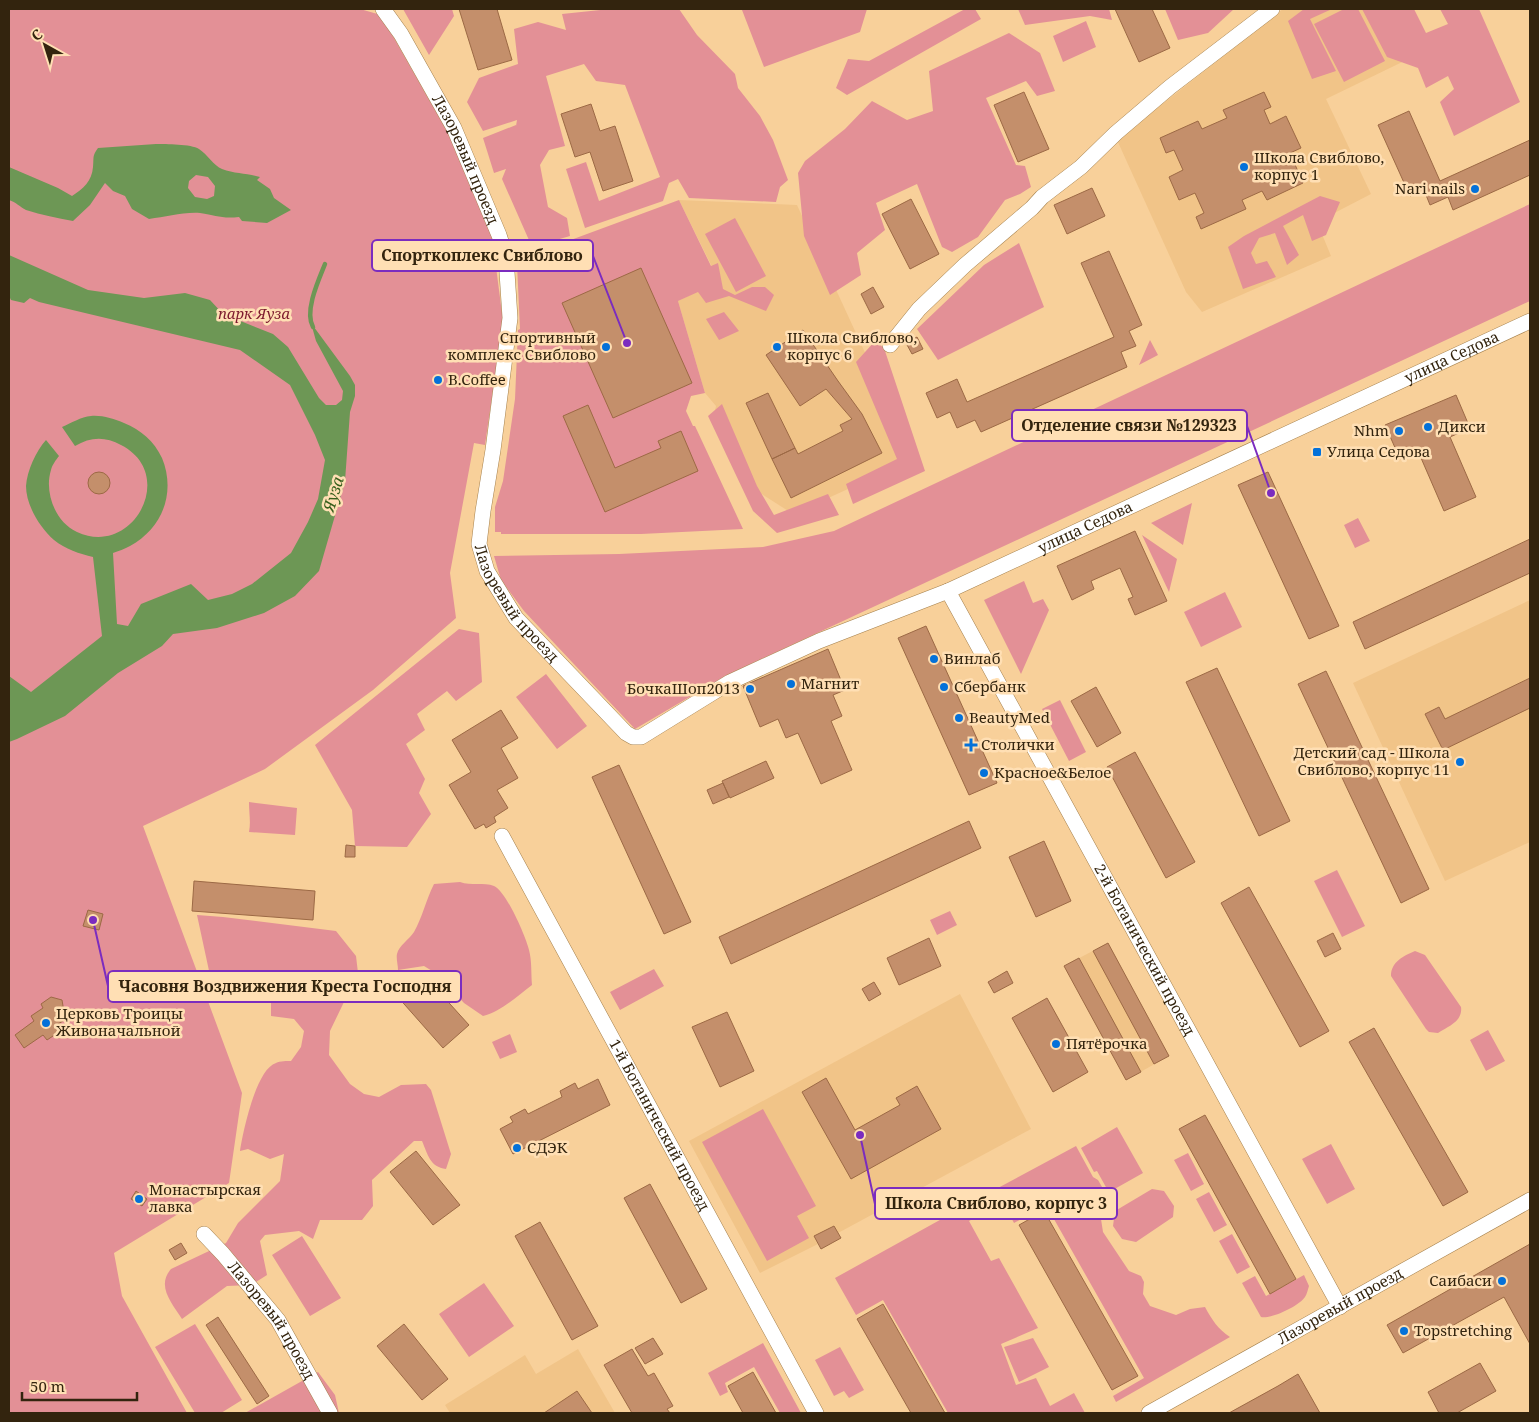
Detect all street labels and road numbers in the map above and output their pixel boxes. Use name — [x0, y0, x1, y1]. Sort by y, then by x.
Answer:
street label: Лазоревый проезд — [428, 91, 504, 227]
street label: улица Седова — [1401, 326, 1502, 387]
street label: улица Седова — [1034, 496, 1135, 557]
street label: Лазоревый проезд — [471, 542, 564, 666]
street label: 2-й Ботанический проезд — [1090, 860, 1200, 1038]
street label: 1-й Ботанический проезд — [605, 1035, 715, 1214]
street label: Лазоревый проезд — [224, 1256, 320, 1383]
street label: Лазоревый проезд — [1274, 1262, 1406, 1348]

